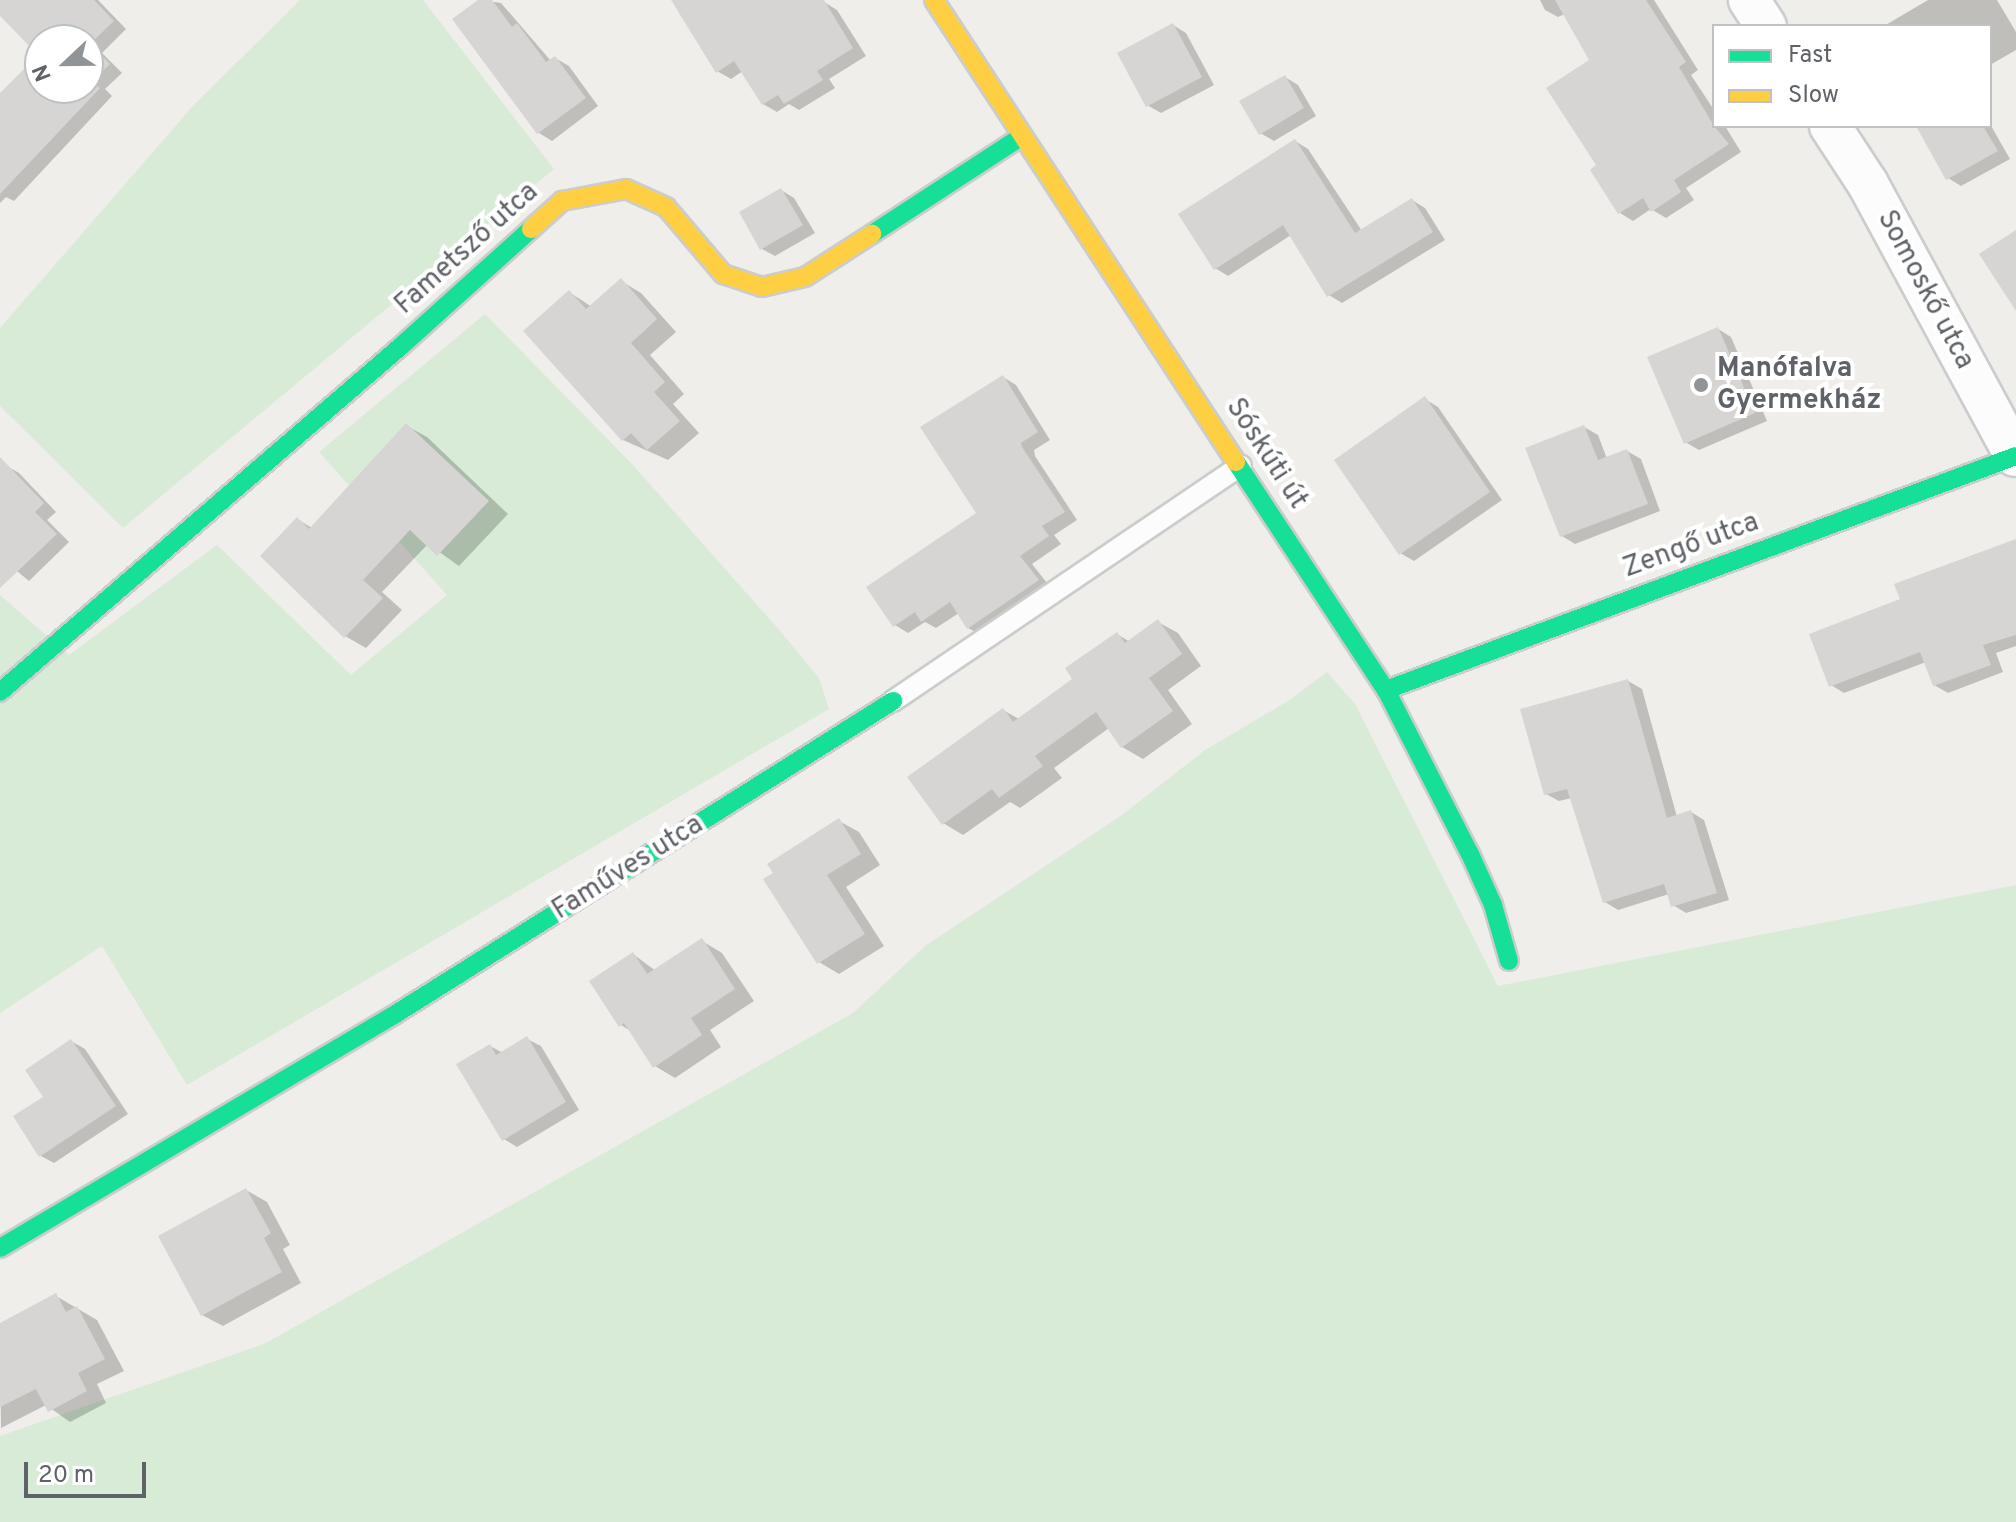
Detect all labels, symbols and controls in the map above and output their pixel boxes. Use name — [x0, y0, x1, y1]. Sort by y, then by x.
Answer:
north arrow — [24, 24, 104, 104]
legend — [1712, 24, 1992, 128]
text: Fast — [1788, 41, 1832, 71]
text: N — [28, 60, 59, 85]
text: Slow — [1788, 81, 1839, 111]
street label: Fametsző utca — [388, 176, 546, 322]
street label: Somoskő utca — [1869, 205, 1981, 375]
place label: Manófalva Gyermekház — [1717, 352, 1882, 418]
marker: Manófalva Gyermekház — [1692, 376, 1710, 394]
street label: Sóskúti út — [1218, 392, 1314, 516]
street label: Zengő utca — [1619, 506, 1763, 586]
street label: Faműves utca — [546, 808, 710, 928]
scale bar — [28, 1446, 150, 1496]
text: 20 m — [38, 1461, 94, 1491]

